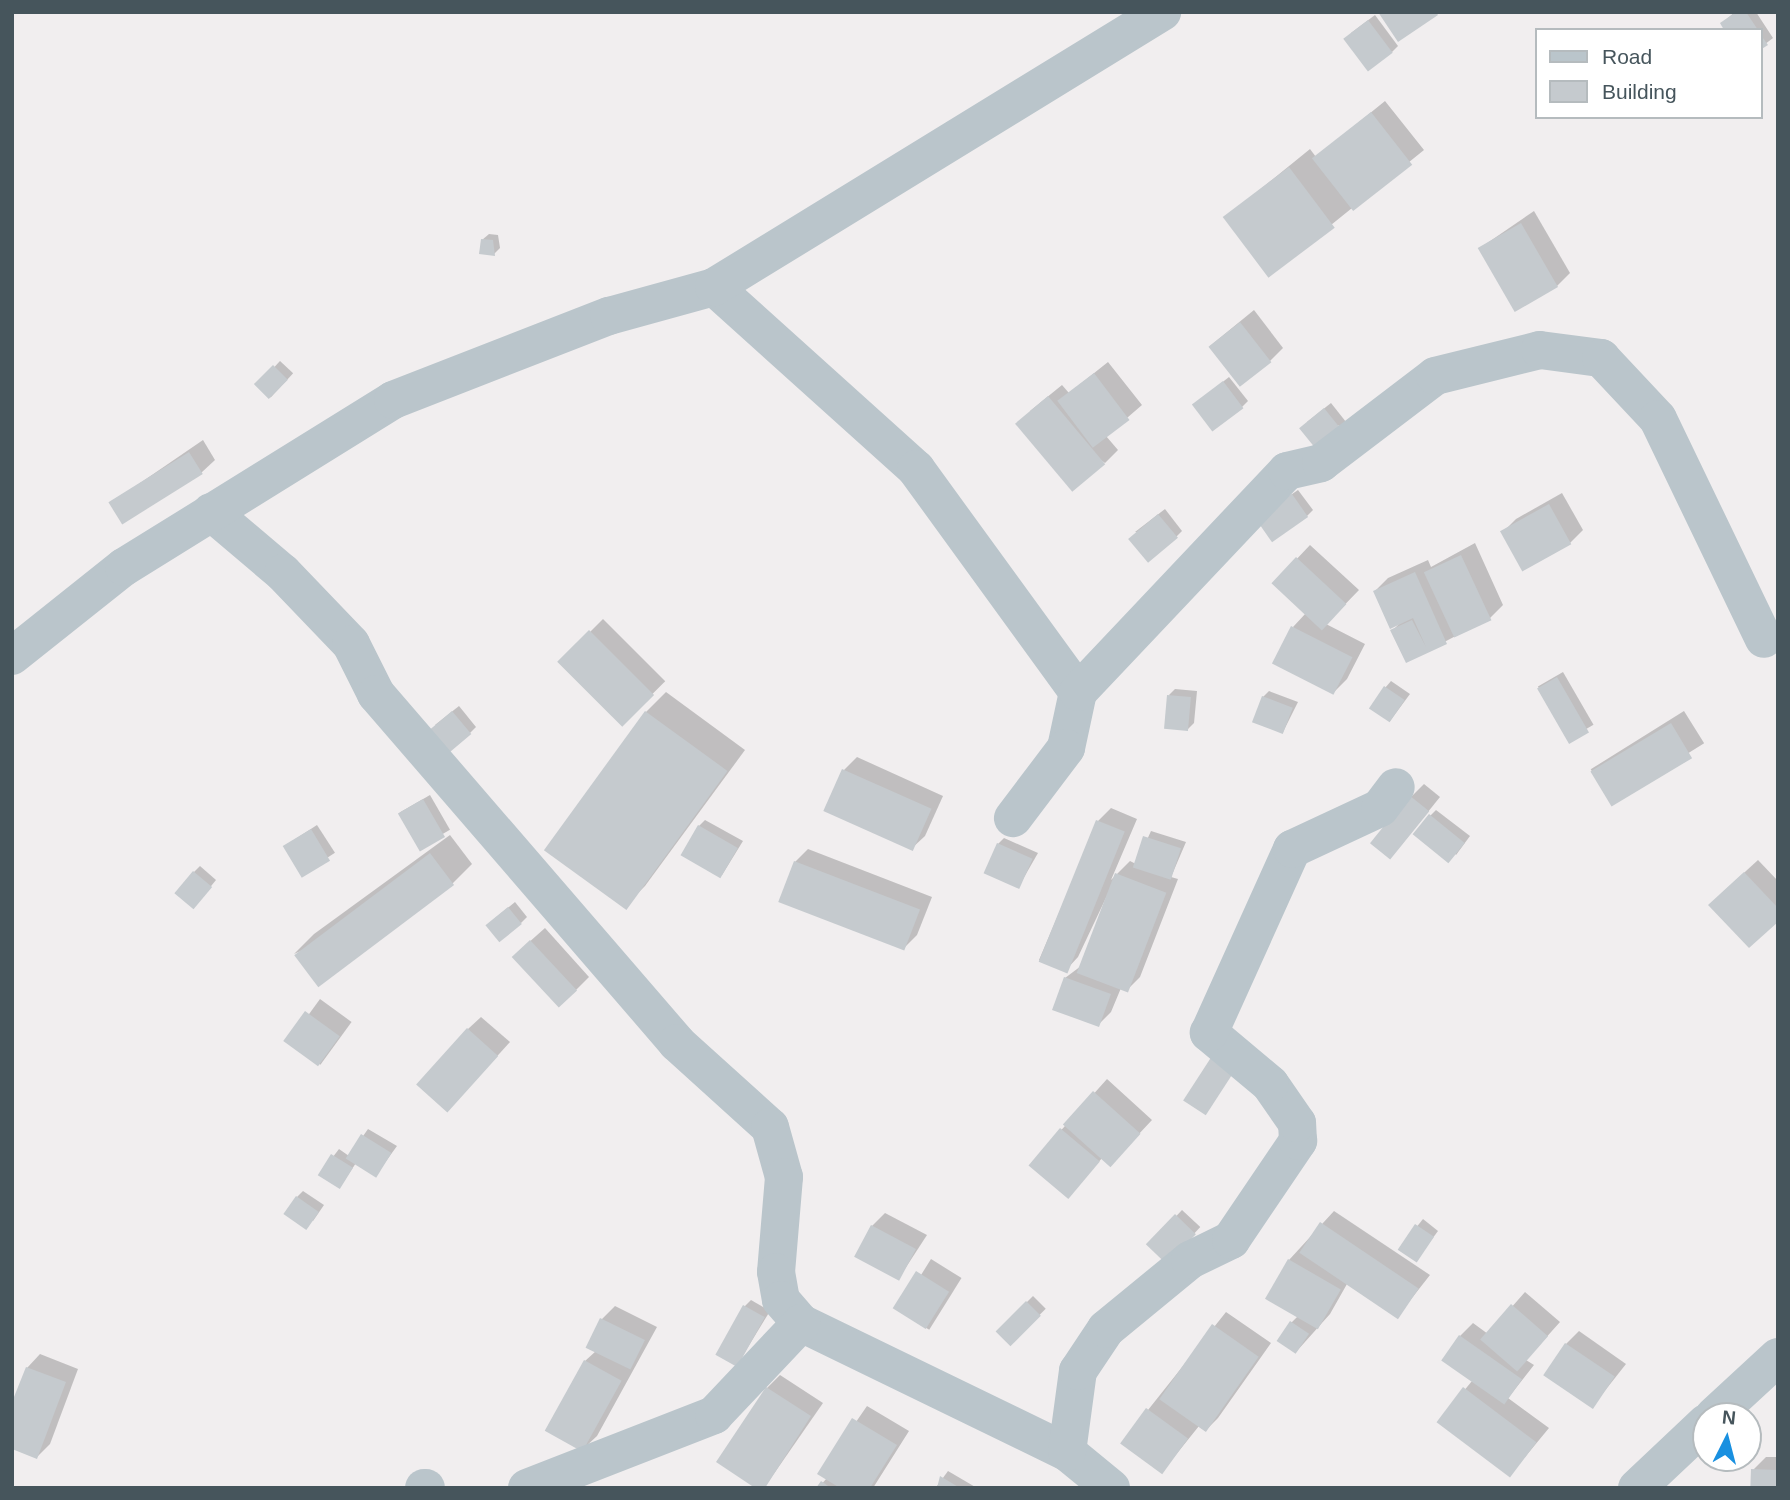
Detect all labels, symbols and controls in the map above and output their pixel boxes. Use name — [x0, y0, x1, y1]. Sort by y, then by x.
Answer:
legend — [1534, 28, 1762, 119]
text: Road — [1602, 45, 1652, 68]
text: Building — [1602, 80, 1677, 103]
north arrow — [1692, 1402, 1762, 1472]
text: N — [1721, 1406, 1737, 1429]

